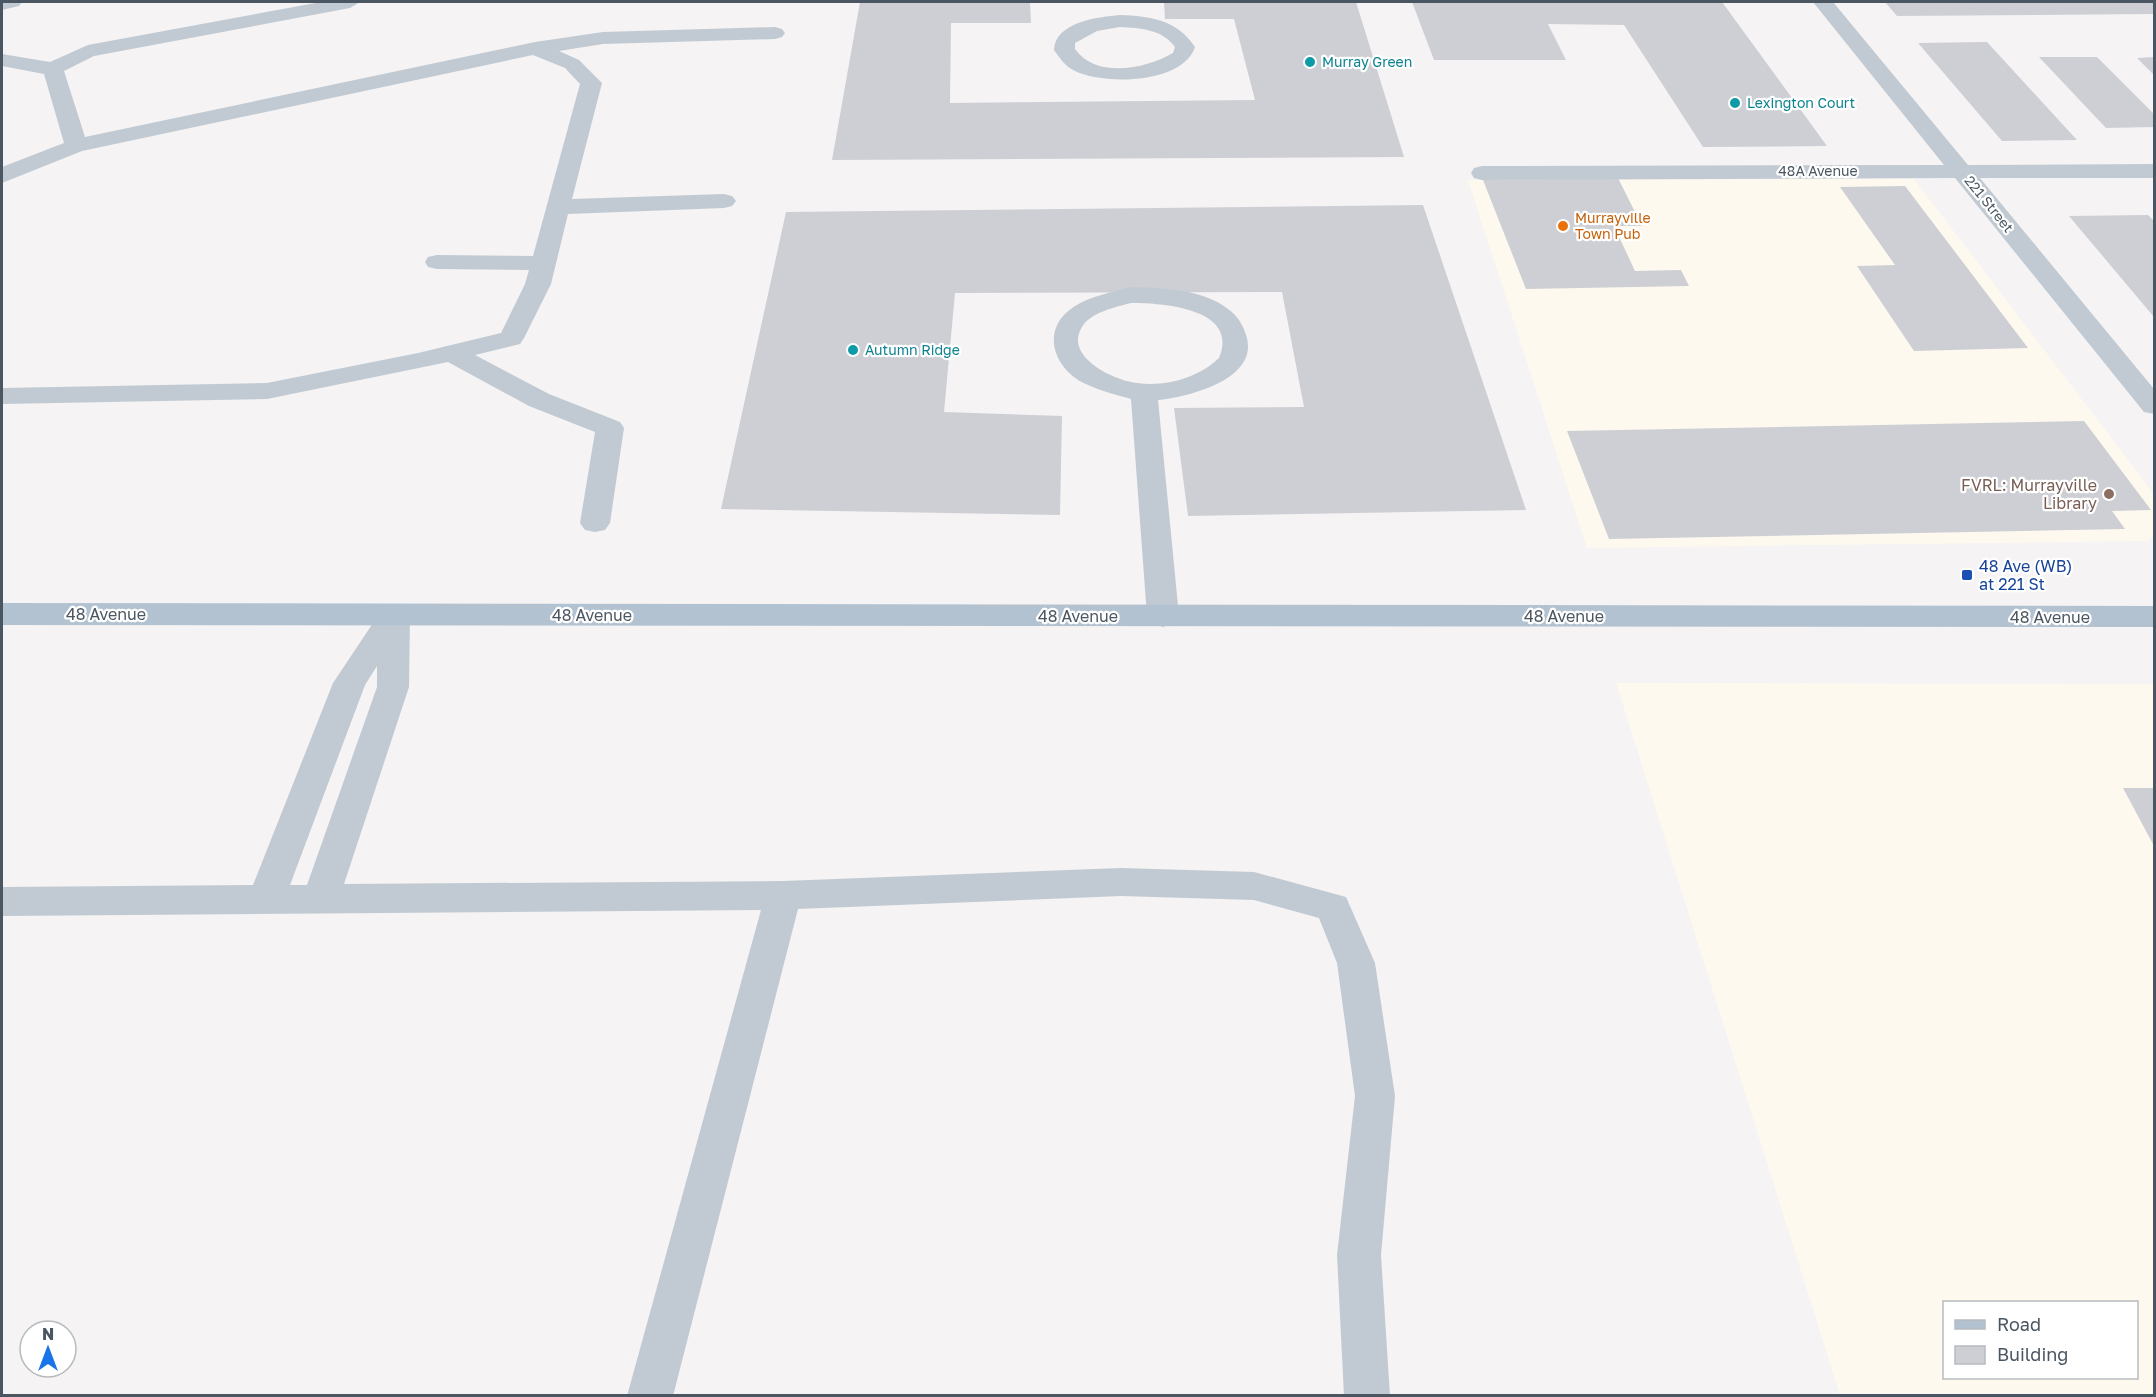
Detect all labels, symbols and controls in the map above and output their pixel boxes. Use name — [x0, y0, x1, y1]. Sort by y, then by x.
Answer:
place label: Murray Green — [1322, 53, 1412, 70]
marker: Murray Green — [1303, 55, 1317, 69]
place label: Lexington Court — [1747, 94, 1855, 111]
marker: Lexington Court — [1728, 96, 1742, 110]
street label: 48A Avenue — [1778, 162, 1858, 179]
street label: 221 Street — [1961, 172, 2017, 235]
place label: Murrayville Town Pub — [1575, 209, 1651, 242]
marker: Murrayville Town Pub — [1556, 219, 1570, 233]
place label: Autumn Ridge — [865, 341, 960, 358]
marker: Autumn Ridge — [846, 343, 860, 357]
place label: FVRL: Murrayville Library — [1961, 475, 2097, 513]
marker: FVRL: Murrayville Library — [2102, 487, 2116, 501]
place label: 48 Ave (WB) at 221 St — [1979, 556, 2072, 594]
marker: 48 Ave (WB) at 221 St — [1960, 568, 1974, 582]
street label: 48 Avenue — [66, 604, 146, 624]
street label: 48 Avenue — [552, 605, 632, 625]
street label: 48 Avenue — [1038, 606, 1118, 626]
street label: 48 Avenue — [1524, 606, 1604, 626]
street label: 48 Avenue — [2010, 607, 2090, 627]
legend — [1943, 1301, 2138, 1379]
text: Road — [1997, 1313, 2041, 1335]
north arrow — [18, 1319, 78, 1379]
text: N — [42, 1324, 54, 1344]
text: Building — [1997, 1343, 2068, 1365]

